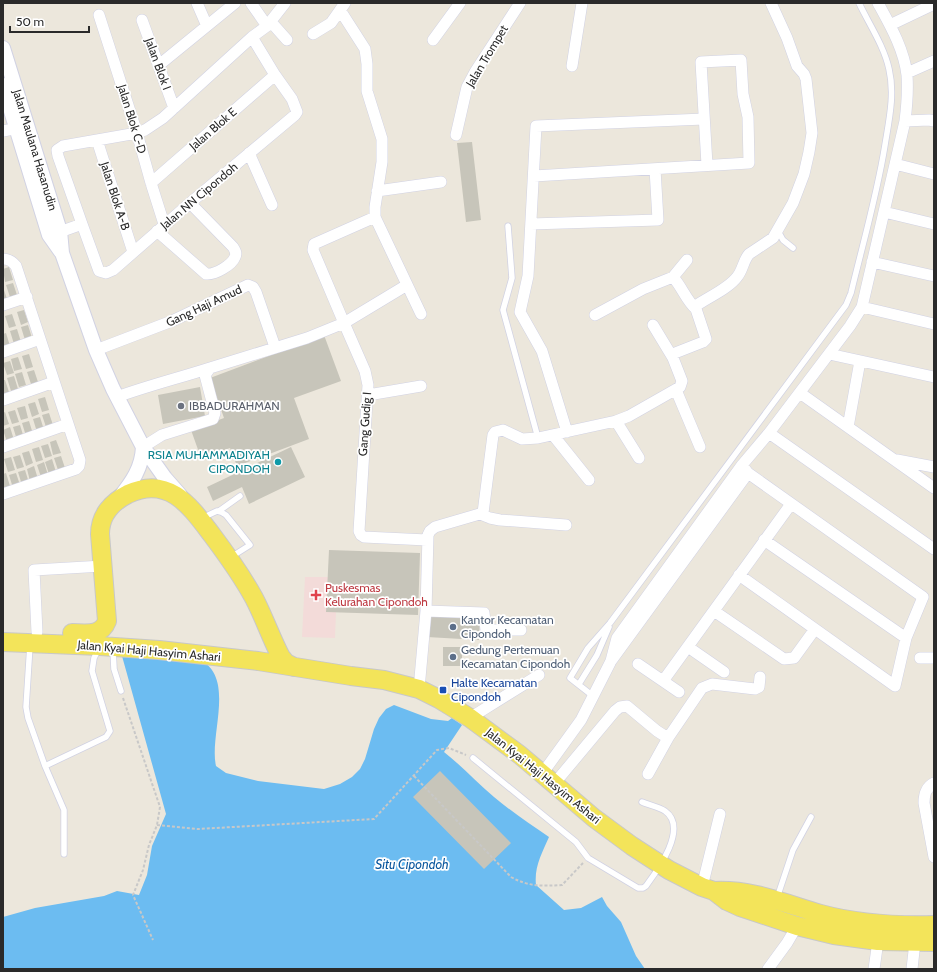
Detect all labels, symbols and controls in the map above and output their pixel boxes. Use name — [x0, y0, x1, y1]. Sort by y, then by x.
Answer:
scale bar — [10, 8, 89, 34]
text: 50 m — [16, 14, 44, 29]
street label: Jalan Trompet — [462, 22, 511, 90]
street label: Jalan Blok I — [142, 35, 175, 92]
street label: Jalan Blok C-D — [115, 81, 150, 156]
street label: Jalan Maulana Hasanudin — [10, 86, 61, 213]
street label: Jalan Blok E — [185, 104, 240, 154]
street label: Jalan Blok A-B — [97, 159, 134, 232]
street label: Jalan NN Cipondoh — [156, 159, 240, 233]
street label: Gang Haji Amud — [163, 281, 244, 330]
street label: Gang Gudig I — [355, 391, 374, 457]
place label: IBBADURAHMAN — [189, 398, 280, 413]
marker: IBBADURAHMAN — [176, 401, 186, 411]
place label: RSIA MUHAMMADIYAH CIPONDOH — [148, 447, 270, 476]
marker: RSIA MUHAMMADIYAH CIPONDOH — [273, 457, 283, 467]
place label: Puskesmas Kelurahan Cipondoh — [325, 580, 428, 609]
marker: Puskesmas Kelurahan Cipondoh — [310, 589, 322, 601]
place label: Kantor Kecamatan Cipondoh — [461, 612, 554, 641]
marker: Kantor Kecamatan Cipondoh — [448, 622, 458, 632]
street label: Jalan Kyai Haji Hasyim Ashari — [76, 637, 221, 664]
place label: Gedung Pertemuan Kecamatan Cipondoh — [461, 642, 570, 671]
marker: Gedung Pertemuan Kecamatan Cipondoh — [448, 652, 458, 662]
place label: Halte Kecamatan Cipondoh — [451, 675, 537, 704]
marker: Halte Kecamatan Cipondoh — [438, 685, 448, 695]
street label: Jalan Kyai Haji Hasyim Ashari — [482, 724, 604, 827]
water label: Situ Cipondoh — [375, 856, 449, 872]

